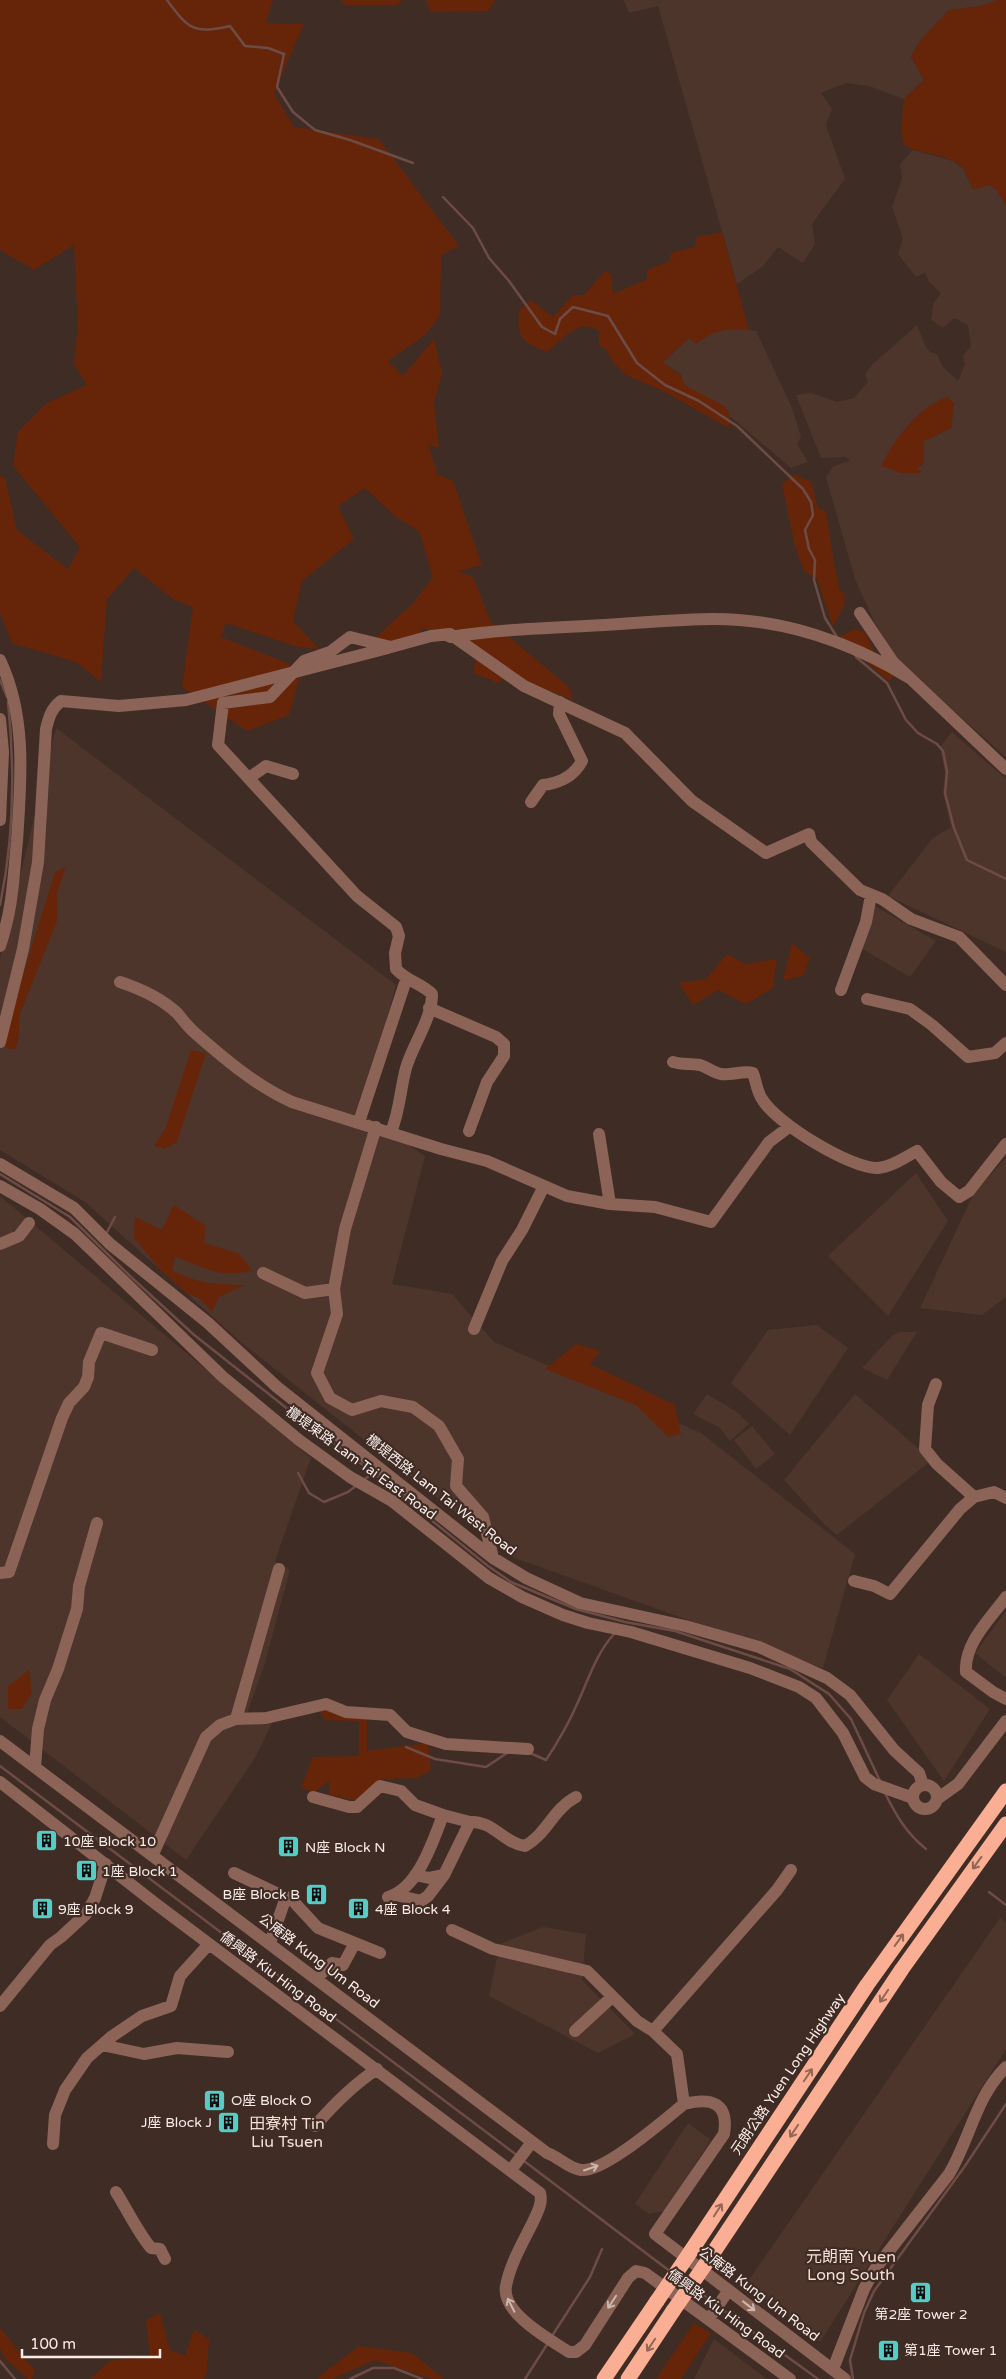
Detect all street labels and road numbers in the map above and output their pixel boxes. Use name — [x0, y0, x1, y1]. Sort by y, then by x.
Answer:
street label: 欖堤東路 Lam Tai East Road — [282, 1403, 440, 1523]
street label: 欖堤西路 Lam Tai West Road — [362, 1431, 520, 1559]
street label: 公庵路 Kung Um Road — [255, 1910, 383, 2012]
street label: 僑興路 Kiu Hing Road — [217, 1928, 339, 2026]
street label: 元朗公路 Yuen Long Highway — [727, 1990, 849, 2158]
street label: 公庵路 Kung Um Road — [695, 2243, 823, 2345]
street label: 僑興路 Kiu Hing Road — [664, 2266, 788, 2362]

